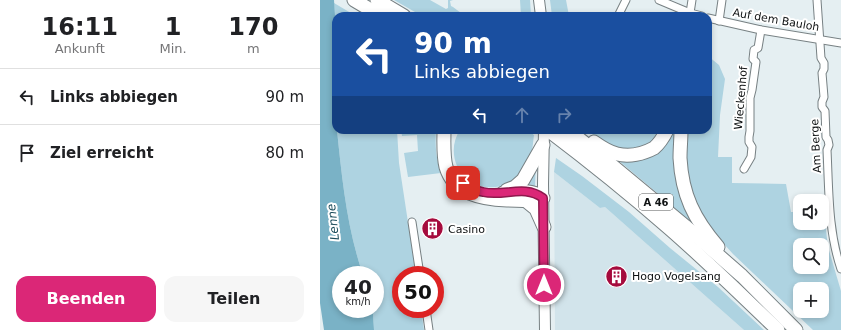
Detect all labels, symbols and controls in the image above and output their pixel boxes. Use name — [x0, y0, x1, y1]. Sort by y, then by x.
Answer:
street label: Auf dem Bauloh — [732, 6, 820, 34]
text: 16:11 — [42, 13, 118, 41]
text: 1 — [165, 13, 181, 41]
text: 170 — [228, 13, 278, 41]
text: 90 m — [414, 27, 492, 60]
icon: left — [348, 28, 400, 80]
text: Ankunft — [55, 41, 105, 56]
text: Min. — [160, 41, 187, 56]
text: m — [247, 41, 260, 56]
text: Links abbiegen — [414, 61, 550, 82]
street label: Wieckenhof — [732, 65, 750, 130]
icon: left — [16, 86, 38, 108]
text: Links abbiegen — [50, 88, 178, 106]
text: 90 m — [266, 88, 304, 106]
icon: left — [469, 104, 491, 126]
icon: ahead — [511, 104, 533, 126]
icon: right — [553, 104, 575, 126]
street label: Am Berge — [808, 118, 824, 173]
icon: arrive — [16, 142, 38, 164]
text: Ziel erreicht — [50, 144, 154, 162]
text: 80 m — [266, 144, 304, 162]
pin — [446, 166, 480, 200]
icon: arrive — [452, 172, 474, 194]
road number: A 46 — [639, 194, 673, 210]
map controls — [793, 194, 829, 318]
button: sound — [793, 194, 829, 230]
water label: Lenne — [324, 203, 342, 241]
building icon: Casino — [419, 216, 445, 242]
place label: Casino — [448, 223, 485, 236]
button: search — [793, 238, 829, 274]
building icon: Hogo Vogelsang — [604, 263, 630, 289]
position arrow — [523, 264, 565, 306]
speed limit sign: 50 — [392, 266, 444, 318]
place label: Hogo Vogelsang — [632, 270, 721, 283]
text: 40 — [344, 275, 372, 299]
button: Beenden — [16, 276, 156, 322]
button: Teilen — [164, 276, 304, 322]
button: + — [793, 282, 829, 318]
text: km/h — [345, 296, 371, 307]

